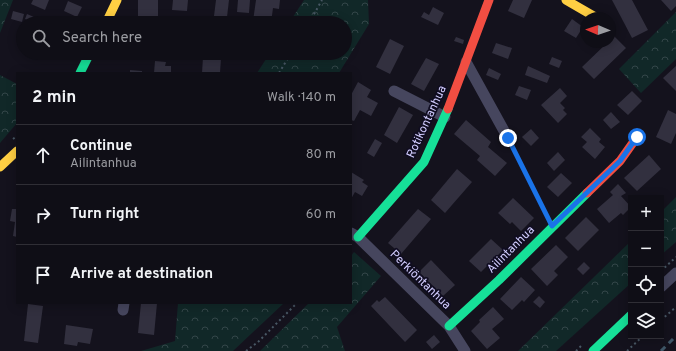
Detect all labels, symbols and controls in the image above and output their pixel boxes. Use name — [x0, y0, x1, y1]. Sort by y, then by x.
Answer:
north arrow — [580, 12, 616, 48]
search box — [16, 16, 352, 60]
icon: search — [30, 27, 52, 49]
text: Search here — [62, 29, 142, 48]
street label: Rotikontanhua — [403, 83, 451, 161]
text: 2 min — [32, 87, 76, 109]
text: Walk · 140 m — [267, 90, 336, 106]
route start — [628, 128, 646, 146]
route end — [499, 129, 517, 147]
text: Continue — [70, 137, 132, 156]
icon: ahead — [32, 144, 54, 166]
text: 80 m — [306, 147, 336, 163]
text: Ailintanhua — [70, 156, 137, 172]
map controls — [628, 195, 664, 339]
button: + — [628, 195, 664, 231]
icon: right — [32, 204, 54, 226]
text: Turn right — [70, 205, 139, 224]
text: 60 m — [306, 207, 336, 223]
street label: Ailintanhua — [484, 223, 538, 277]
button: − — [628, 231, 664, 267]
street label: Perkiöntanhua — [386, 247, 454, 313]
icon: arrive — [32, 264, 54, 286]
text: Arrive at destination — [70, 265, 213, 284]
button: locate — [628, 267, 664, 303]
button: layers — [628, 303, 664, 339]

